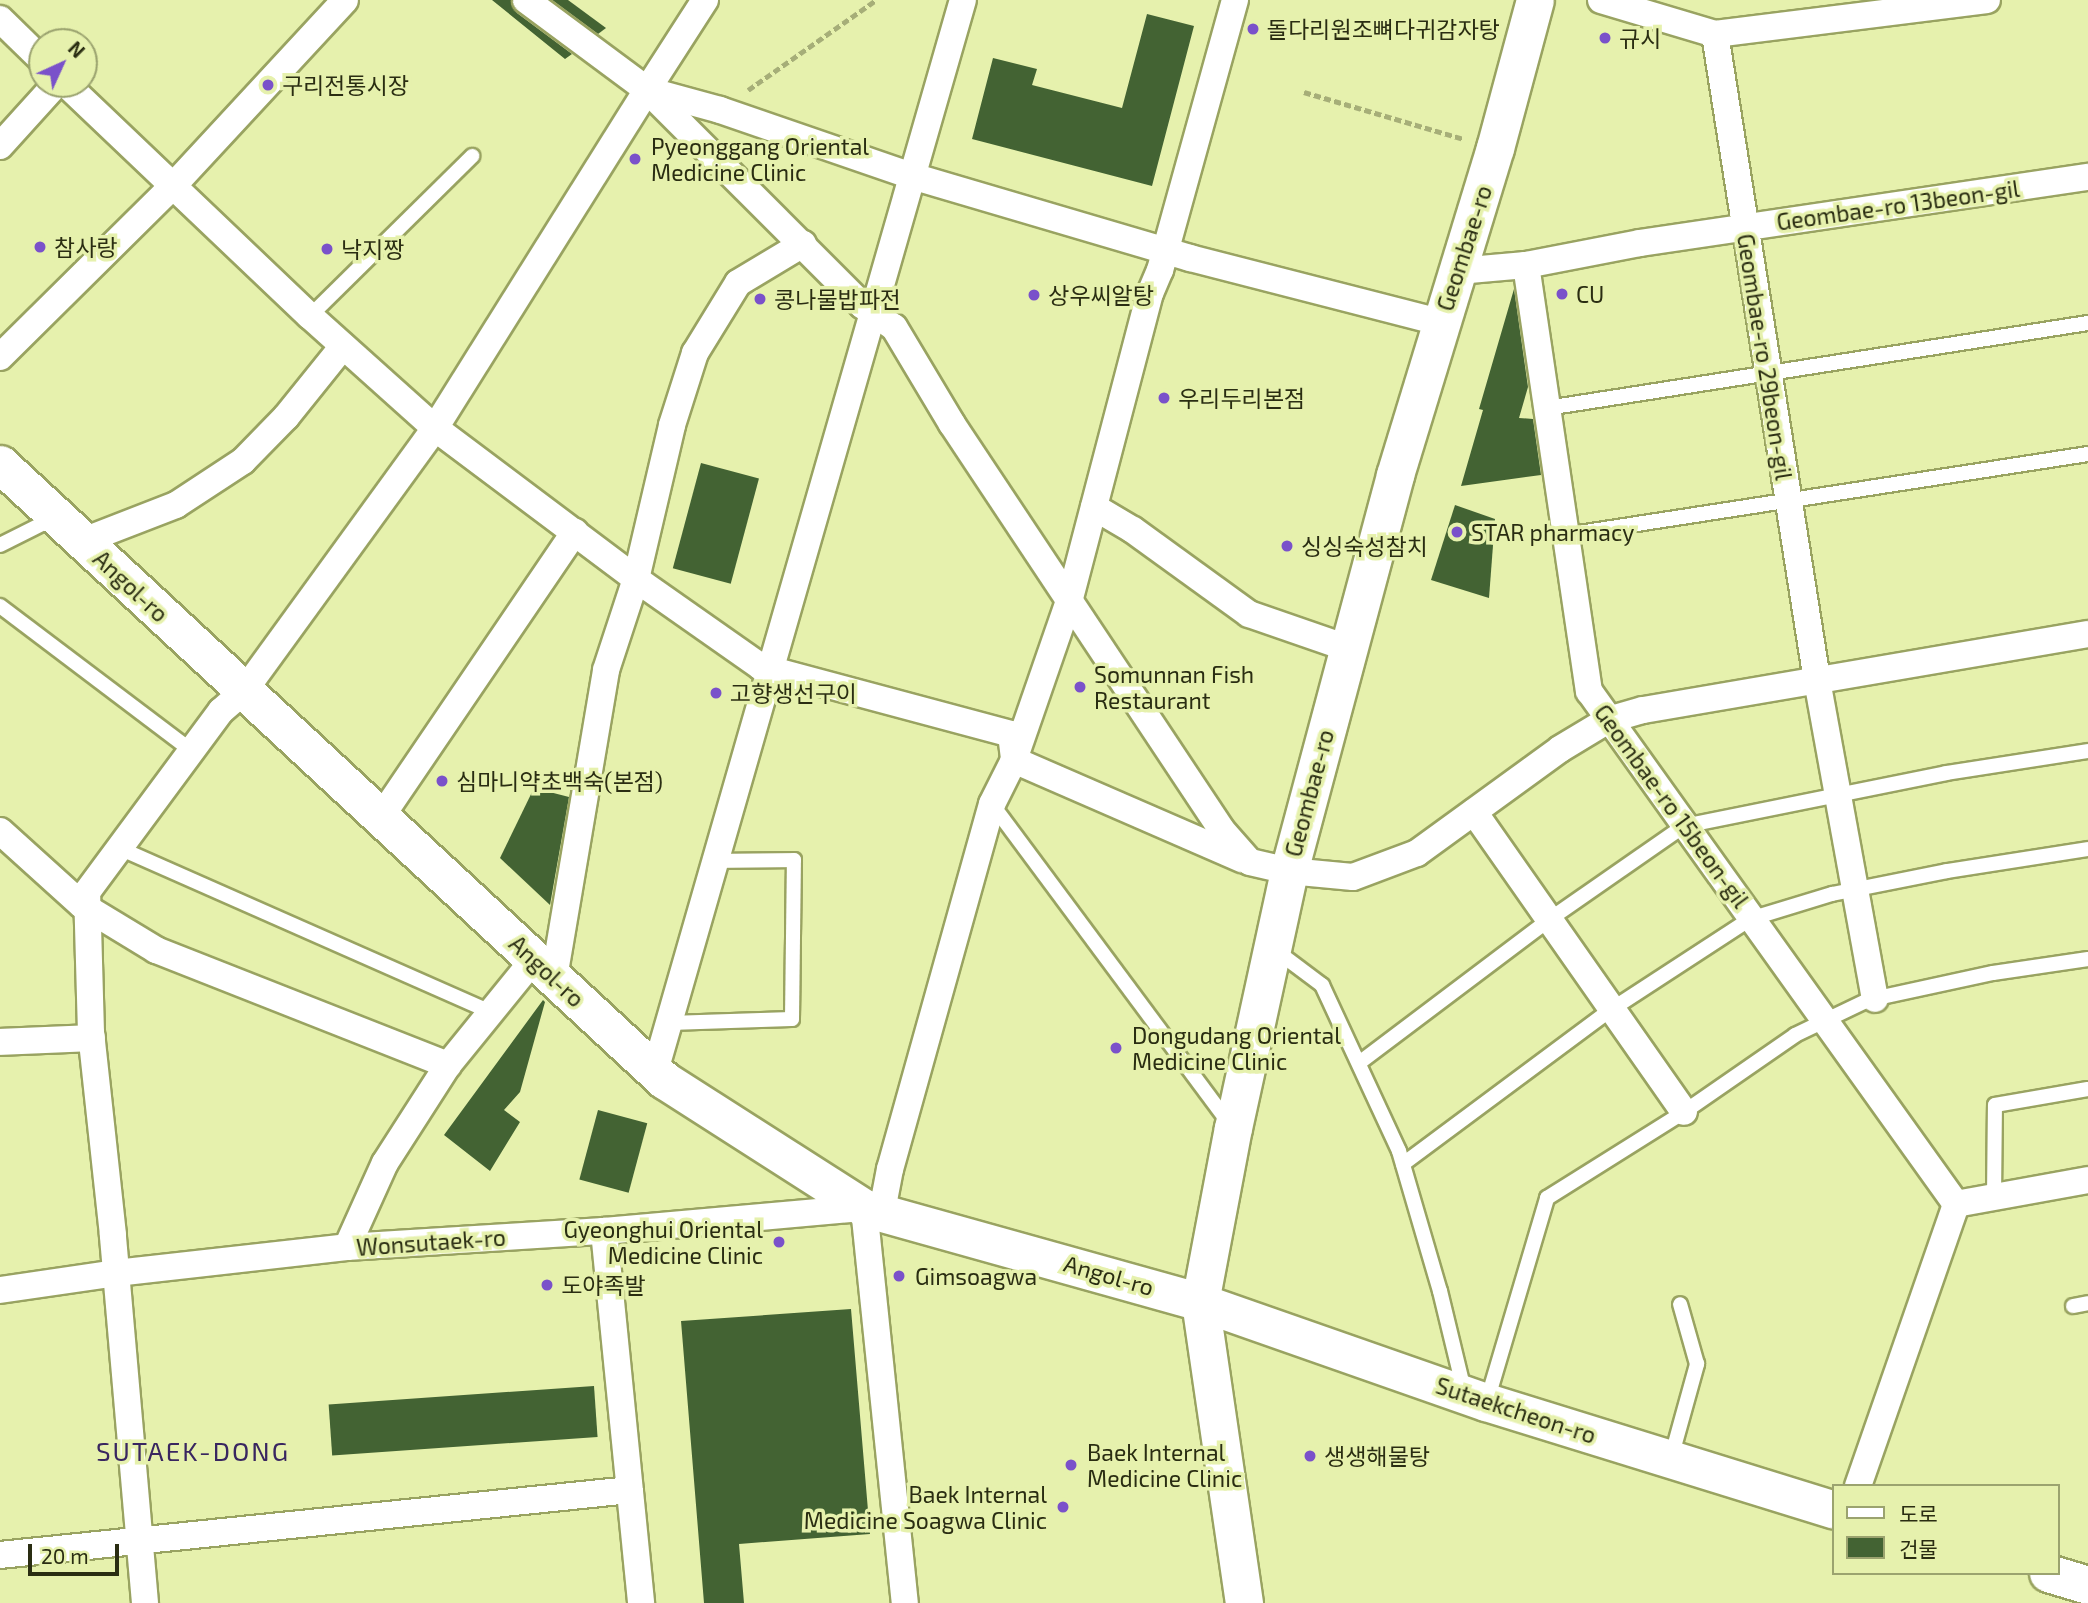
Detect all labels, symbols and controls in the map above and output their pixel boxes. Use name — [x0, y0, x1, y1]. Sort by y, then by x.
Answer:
place label: 돌다리원조뼈다귀감자탕 — [1267, 15, 1500, 43]
marker: 돌다리원조뼈다귀감자탕 — [1245, 21, 1261, 37]
place label: 규시 — [1619, 24, 1661, 52]
north arrow — [28, 28, 98, 98]
marker: 규시 — [1597, 30, 1613, 46]
text: N — [64, 36, 90, 62]
place label: 구리전통시장 — [282, 71, 409, 99]
marker: 구리전통시장 — [260, 77, 276, 93]
place label: Pyeonggang Oriental Medicine Clinic — [651, 132, 869, 186]
marker: Pyeonggang Oriental Medicine Clinic — [625, 149, 645, 169]
street label: Geombae-ro 13beon-gil — [1775, 174, 2021, 236]
street label: Geombae-ro — [1431, 182, 1497, 314]
street label: Geombae-ro 29beon-gil — [1732, 232, 1798, 482]
place label: 참사랑 — [54, 233, 117, 261]
place label: 낙지짱 — [341, 235, 404, 263]
marker: 참사랑 — [32, 239, 48, 255]
marker: 낙지짱 — [319, 241, 335, 257]
place label: CU — [1576, 280, 1604, 308]
place label: 상우씨알탕 — [1048, 281, 1154, 309]
place label: 콩나물밥파전 — [774, 285, 901, 313]
marker: CU — [1554, 286, 1570, 302]
marker: 상우씨알탕 — [1026, 287, 1042, 303]
marker: 콩나물밥파전 — [752, 291, 768, 307]
place label: 우리두리본점 — [1178, 384, 1305, 412]
marker: 우리두리본점 — [1156, 390, 1172, 406]
place label: STAR pharmacy — [1471, 518, 1634, 546]
marker: STAR pharmacy — [1449, 524, 1465, 540]
place label: 싱싱숙성참치 — [1301, 532, 1428, 560]
marker: 싱싱숙성참치 — [1279, 538, 1295, 554]
street label: Angol-ro — [88, 544, 174, 628]
place label: Somunnan Fish Restaurant — [1094, 660, 1254, 714]
place label: 고향생선구이 — [730, 679, 857, 707]
marker: Somunnan Fish Restaurant — [1072, 679, 1088, 695]
marker: 고향생선구이 — [708, 685, 724, 701]
street label: Geombae-ro 15beon-gil — [1589, 699, 1755, 913]
street label: Geombae-ro — [1279, 726, 1339, 860]
place label: 심마니약초백숙(본점) — [456, 767, 663, 795]
marker: 심마니약초백숙(본점) — [434, 773, 450, 789]
street label: Angol-ro — [504, 929, 590, 1013]
place label: Dongudang Oriental Medicine Clinic — [1132, 1021, 1341, 1075]
marker: Dongudang Oriental Medicine Clinic — [1106, 1038, 1126, 1058]
place label: Gyeonghui Oriental Medicine Clinic — [563, 1215, 763, 1269]
street label: Wonsutaek-ro — [355, 1223, 507, 1261]
marker: Gyeonghui Oriental Medicine Clinic — [769, 1232, 789, 1252]
street label: Angol-ro — [1061, 1249, 1157, 1301]
place label: Gimsoagwa — [915, 1262, 1037, 1290]
marker: Gimsoagwa — [889, 1266, 909, 1286]
place label: 도야족발 — [561, 1271, 646, 1299]
marker: 도야족발 — [539, 1277, 555, 1293]
street label: Sutaekcheon-ro — [1432, 1371, 1600, 1449]
district label: SUTAEK-DONG — [97, 1435, 289, 1467]
place label: Baek Internal Medicine Clinic — [1087, 1438, 1242, 1492]
place label: 생생해물탕 — [1324, 1442, 1430, 1470]
marker: 생생해물탕 — [1302, 1448, 1318, 1464]
marker: Baek Internal Medicine Clinic — [1061, 1455, 1081, 1475]
place label: Baek Internal Medicine Soagwa Clinic — [804, 1480, 1047, 1534]
legend — [1832, 1484, 2060, 1575]
marker: Baek Internal Medicine Soagwa Clinic — [1053, 1497, 1073, 1517]
text: 도로 — [1899, 1501, 1938, 1526]
scale bar — [32, 1530, 122, 1574]
text: 건물 — [1899, 1536, 1938, 1561]
text: 20 m — [41, 1543, 89, 1568]

